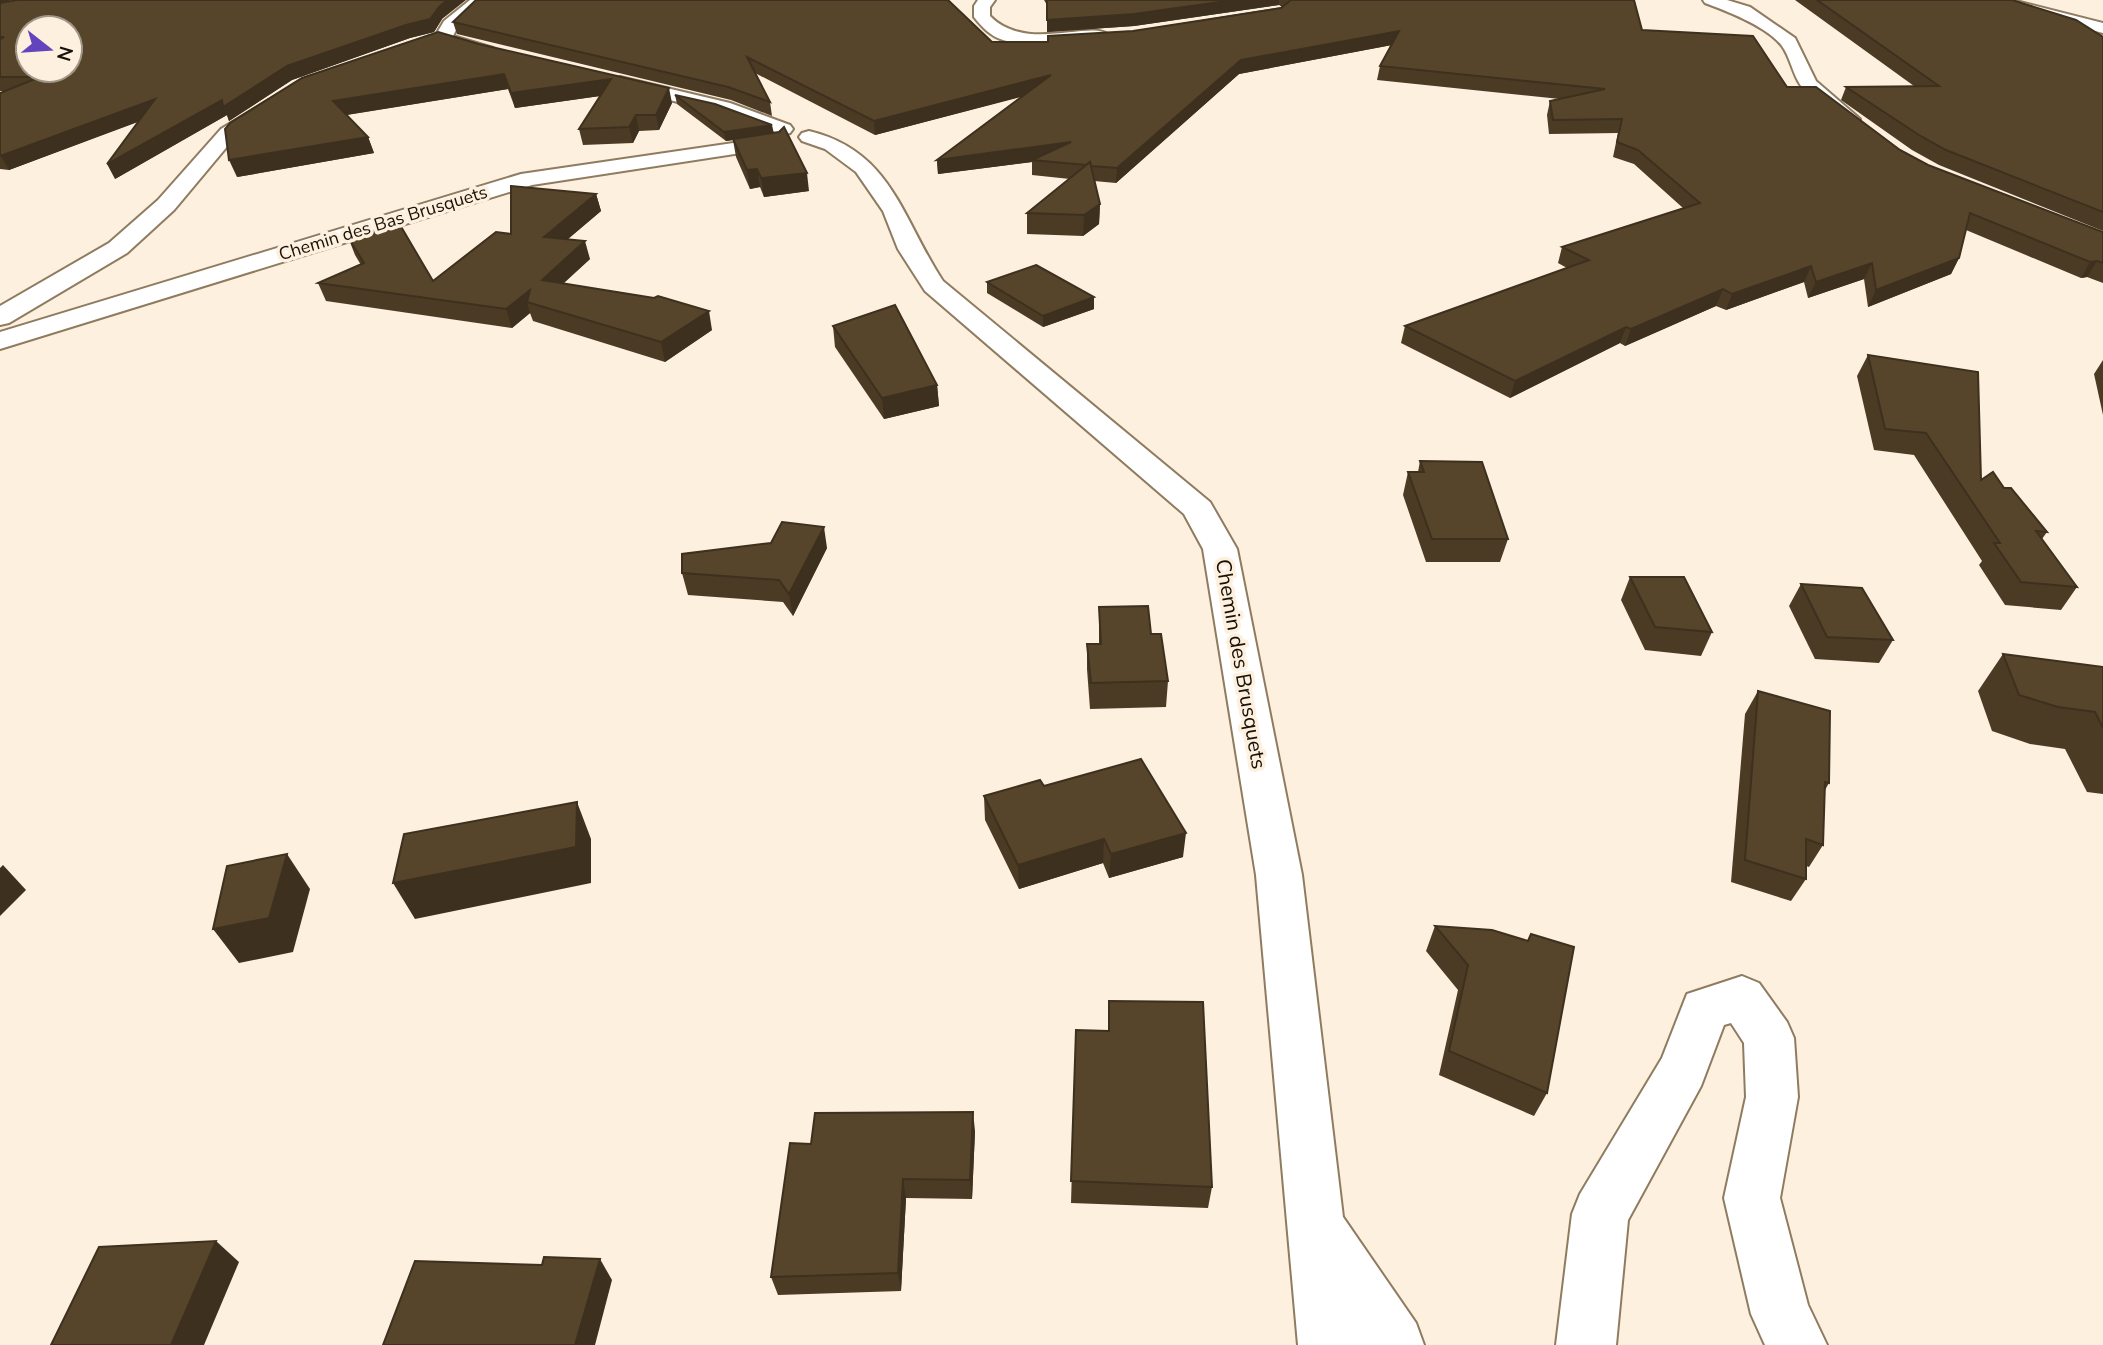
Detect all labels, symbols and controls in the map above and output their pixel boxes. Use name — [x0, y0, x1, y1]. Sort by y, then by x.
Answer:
north arrow — [14, 14, 84, 84]
text: N — [50, 43, 79, 64]
street label: Chemin des Bas Brusquets — [276, 180, 490, 266]
street label: Chemin des Brusquets — [1209, 557, 1273, 771]

